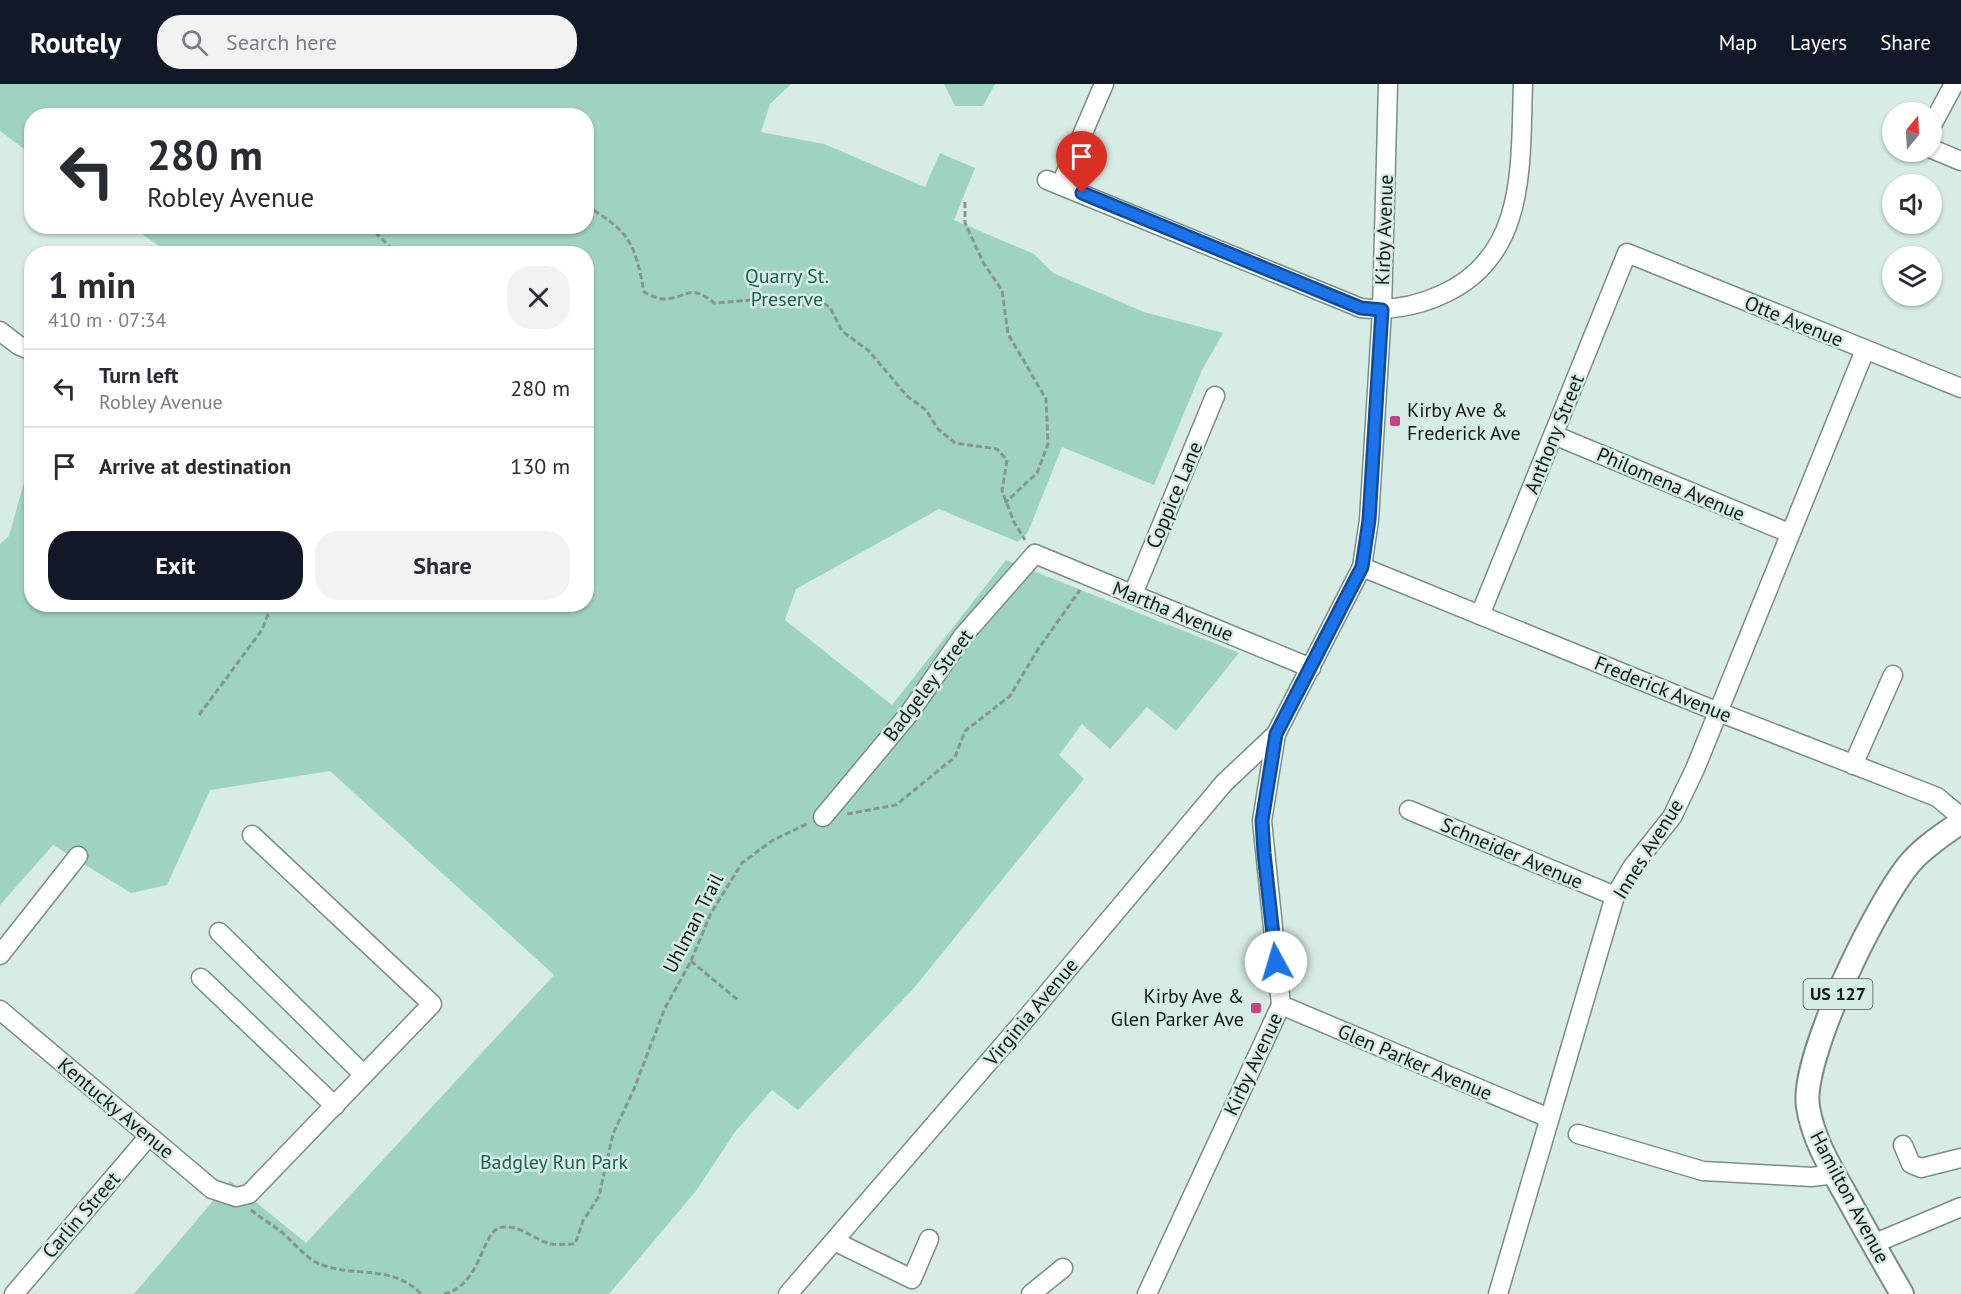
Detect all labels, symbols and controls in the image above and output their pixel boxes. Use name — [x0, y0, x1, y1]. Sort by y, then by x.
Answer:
search box — [157, 15, 577, 69]
text: Routely — [30, 24, 121, 61]
icon: search — [178, 26, 211, 59]
text: Search here — [226, 28, 337, 56]
text: Map — [1719, 29, 1757, 56]
text: Layers — [1790, 29, 1847, 56]
text: Share — [1880, 29, 1931, 56]
north arrow — [1882, 102, 1942, 162]
map controls — [1882, 102, 1942, 306]
text: 280 m — [147, 127, 263, 182]
pin — [1056, 131, 1107, 193]
icon: left — [48, 132, 126, 210]
icon: arrive — [1065, 140, 1098, 173]
street label: Kirby Avenue — [1369, 174, 1399, 286]
button: sound — [1882, 174, 1942, 234]
text: Robley Avenue — [147, 180, 314, 214]
button: layers — [1882, 246, 1942, 306]
text: 1 min — [48, 261, 136, 308]
park label: Quarry St. Preserve — [745, 263, 829, 312]
button: close — [507, 266, 570, 329]
street label: Otte Avenue — [1741, 289, 1847, 353]
text: 410 m · 07:34 — [48, 307, 166, 333]
text: Turn left — [99, 361, 179, 389]
street label: Anthony Street — [1518, 370, 1590, 498]
icon: left — [48, 372, 81, 405]
text: 280 m — [510, 374, 570, 402]
text: Robley Avenue — [99, 389, 223, 415]
place label: Kirby Ave & Frederick Ave — [1407, 397, 1521, 446]
marker: Kirby Ave & Frederick Ave — [1388, 414, 1402, 428]
street label: Coppice Lane — [1140, 438, 1208, 552]
street label: Philomena Avenue — [1593, 441, 1749, 527]
icon: arrive — [48, 450, 81, 483]
text: Arrive at destination — [99, 452, 291, 480]
text: 130 m — [510, 452, 570, 480]
button: Exit — [48, 531, 303, 600]
button: Share — [315, 531, 570, 600]
street label: Martha Avenue — [1109, 575, 1237, 647]
street label: Badgeley Street — [877, 624, 979, 746]
street label: Frederick Avenue — [1591, 650, 1735, 728]
street label: Innes Avenue — [1607, 794, 1689, 904]
street label: Schneider Avenue — [1437, 811, 1587, 895]
street label: Uhlman Trail — [657, 869, 729, 977]
position arrow — [1244, 930, 1308, 994]
street label: Virginia Avenue — [978, 953, 1084, 1072]
road number: US 127 — [1804, 979, 1872, 1009]
place label: Kirby Ave & Glen Parker Ave — [1111, 983, 1244, 1032]
marker: Kirby Ave & Glen Parker Ave — [1249, 1001, 1263, 1015]
street label: Kirby Avenue — [1218, 1008, 1288, 1120]
street label: Glen Parker Avenue — [1334, 1018, 1496, 1106]
street label: Kentucky Avenue — [52, 1052, 180, 1164]
street label: Hamilton Avenue — [1804, 1126, 1896, 1268]
park label: Badgley Run Park — [480, 1149, 628, 1175]
street label: Carlin Street — [36, 1166, 126, 1264]

